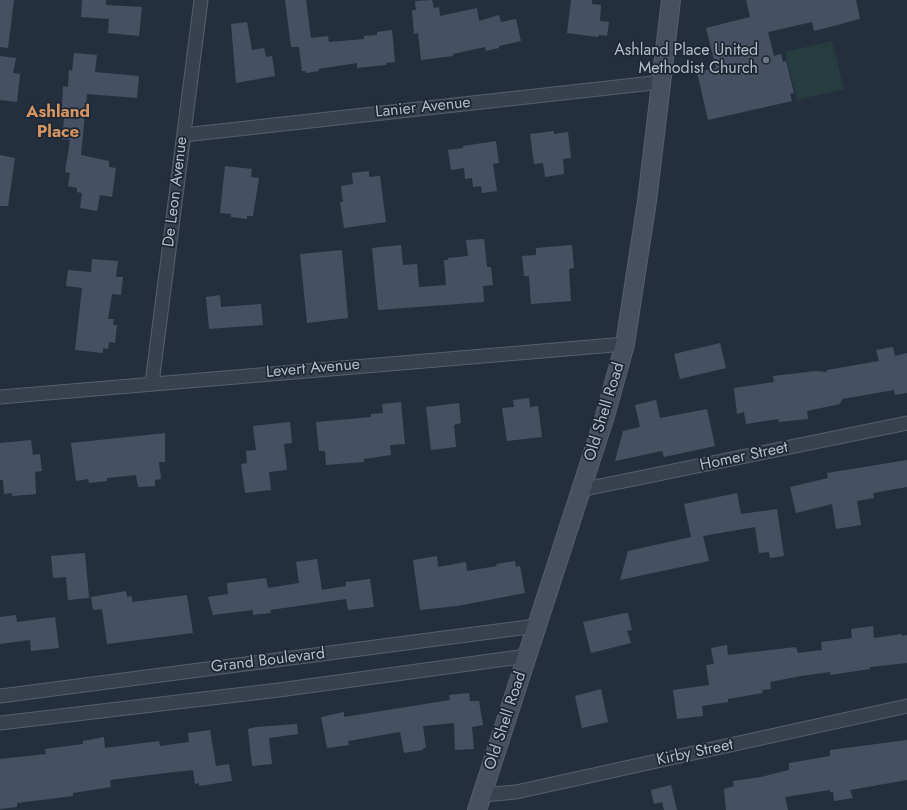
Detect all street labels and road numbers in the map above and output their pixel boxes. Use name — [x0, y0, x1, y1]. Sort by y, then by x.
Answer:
street label: Lanier Avenue — [374, 93, 472, 123]
street label: De Leon Avenue — [160, 136, 192, 248]
street label: Levert Avenue — [265, 355, 361, 383]
street label: Old Shell Road — [581, 360, 629, 464]
street label: Homer Street — [698, 438, 790, 476]
street label: Grand Boulevard — [210, 644, 326, 678]
street label: Old Shell Road — [481, 669, 531, 773]
street label: Kirby Street — [655, 736, 735, 770]

